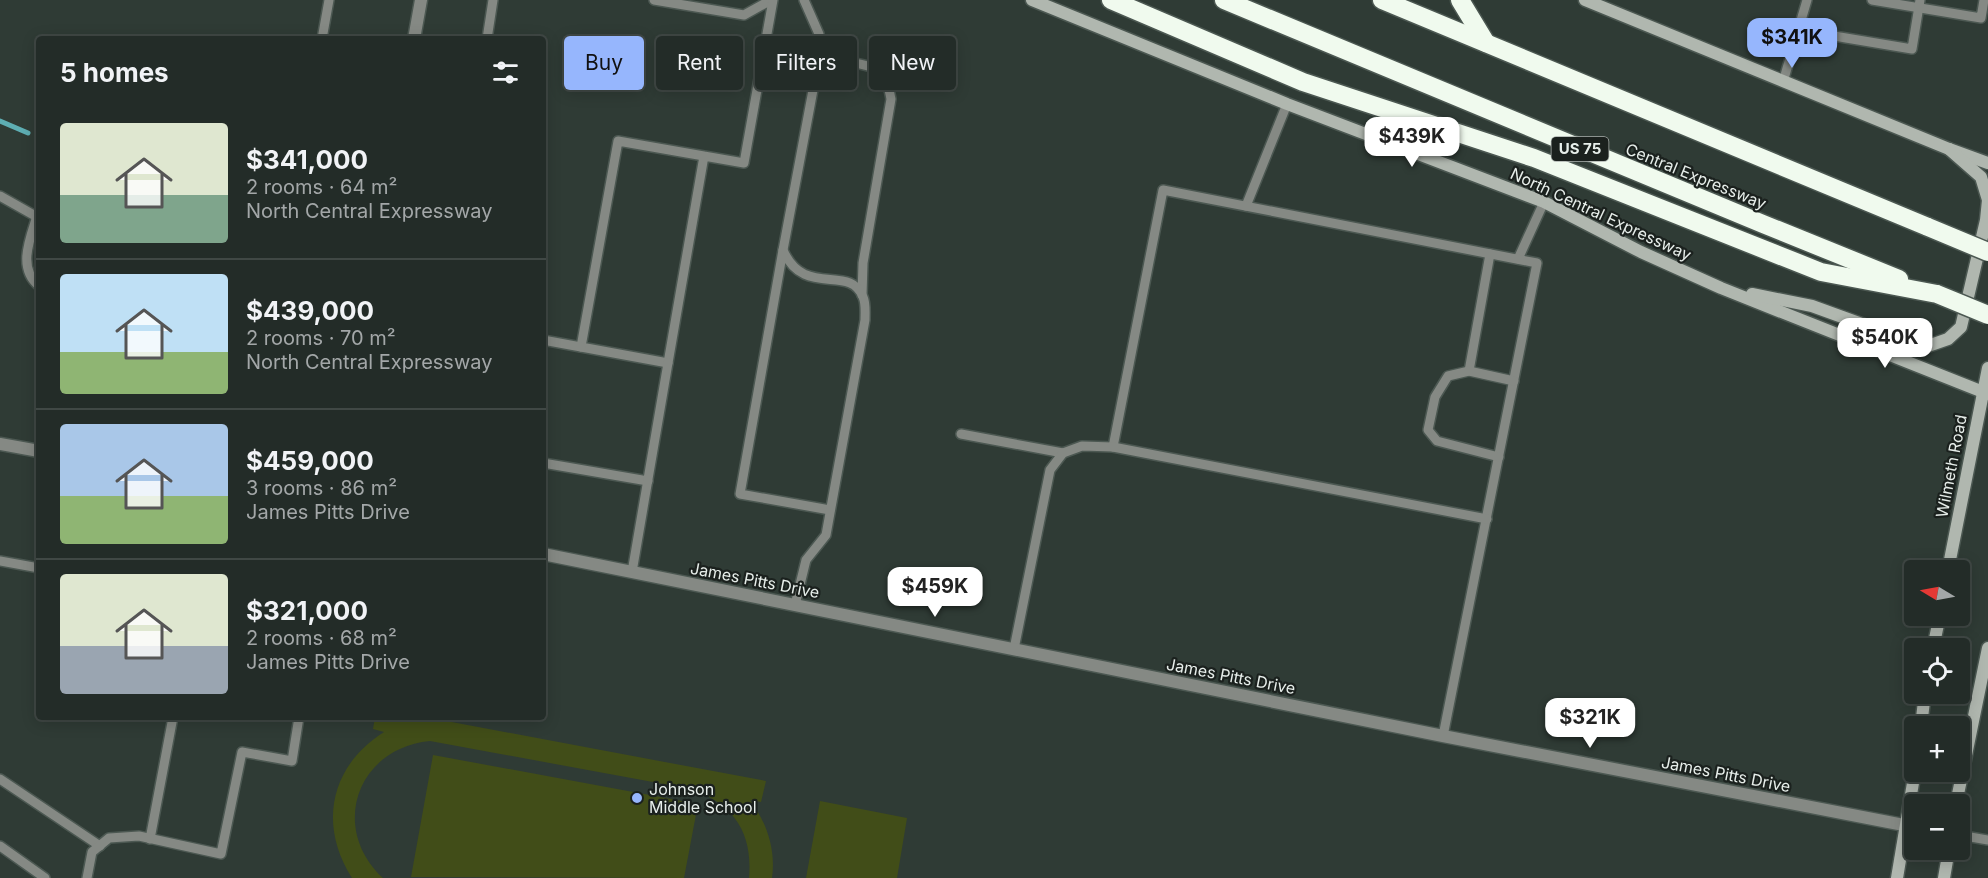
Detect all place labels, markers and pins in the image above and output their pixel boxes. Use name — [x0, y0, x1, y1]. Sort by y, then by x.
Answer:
pin: $341K — [1750, 18, 1834, 69]
pin: $439K — [1370, 117, 1454, 168]
pin: $540K — [1843, 318, 1927, 369]
pin: $459K — [893, 567, 977, 618]
pin: $321K — [1548, 698, 1632, 749]
place label: Johnson Middle School — [649, 779, 757, 817]
marker: Johnson Middle School — [630, 791, 644, 805]

